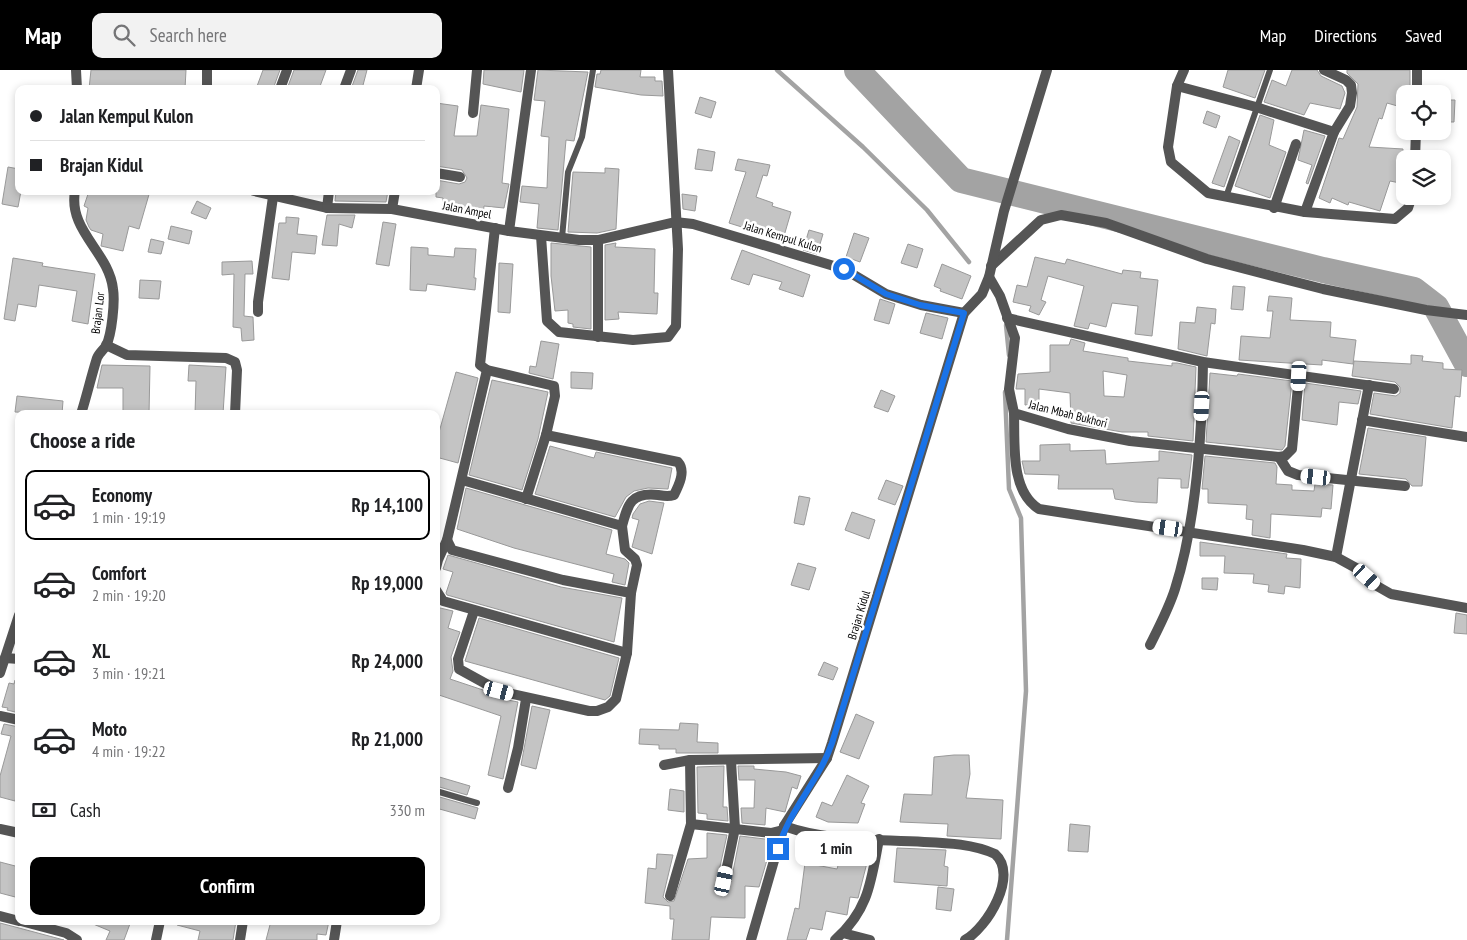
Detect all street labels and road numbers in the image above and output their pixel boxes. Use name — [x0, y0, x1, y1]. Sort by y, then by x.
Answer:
street label: Jalan Ampel — [441, 197, 493, 222]
street label: Jalan Kempul Kulon — [741, 217, 824, 256]
street label: Brajan Lor — [88, 291, 108, 335]
street label: Jalan Mbah Bukhori — [1026, 396, 1109, 431]
street label: Brajan Kidul — [844, 588, 873, 641]

